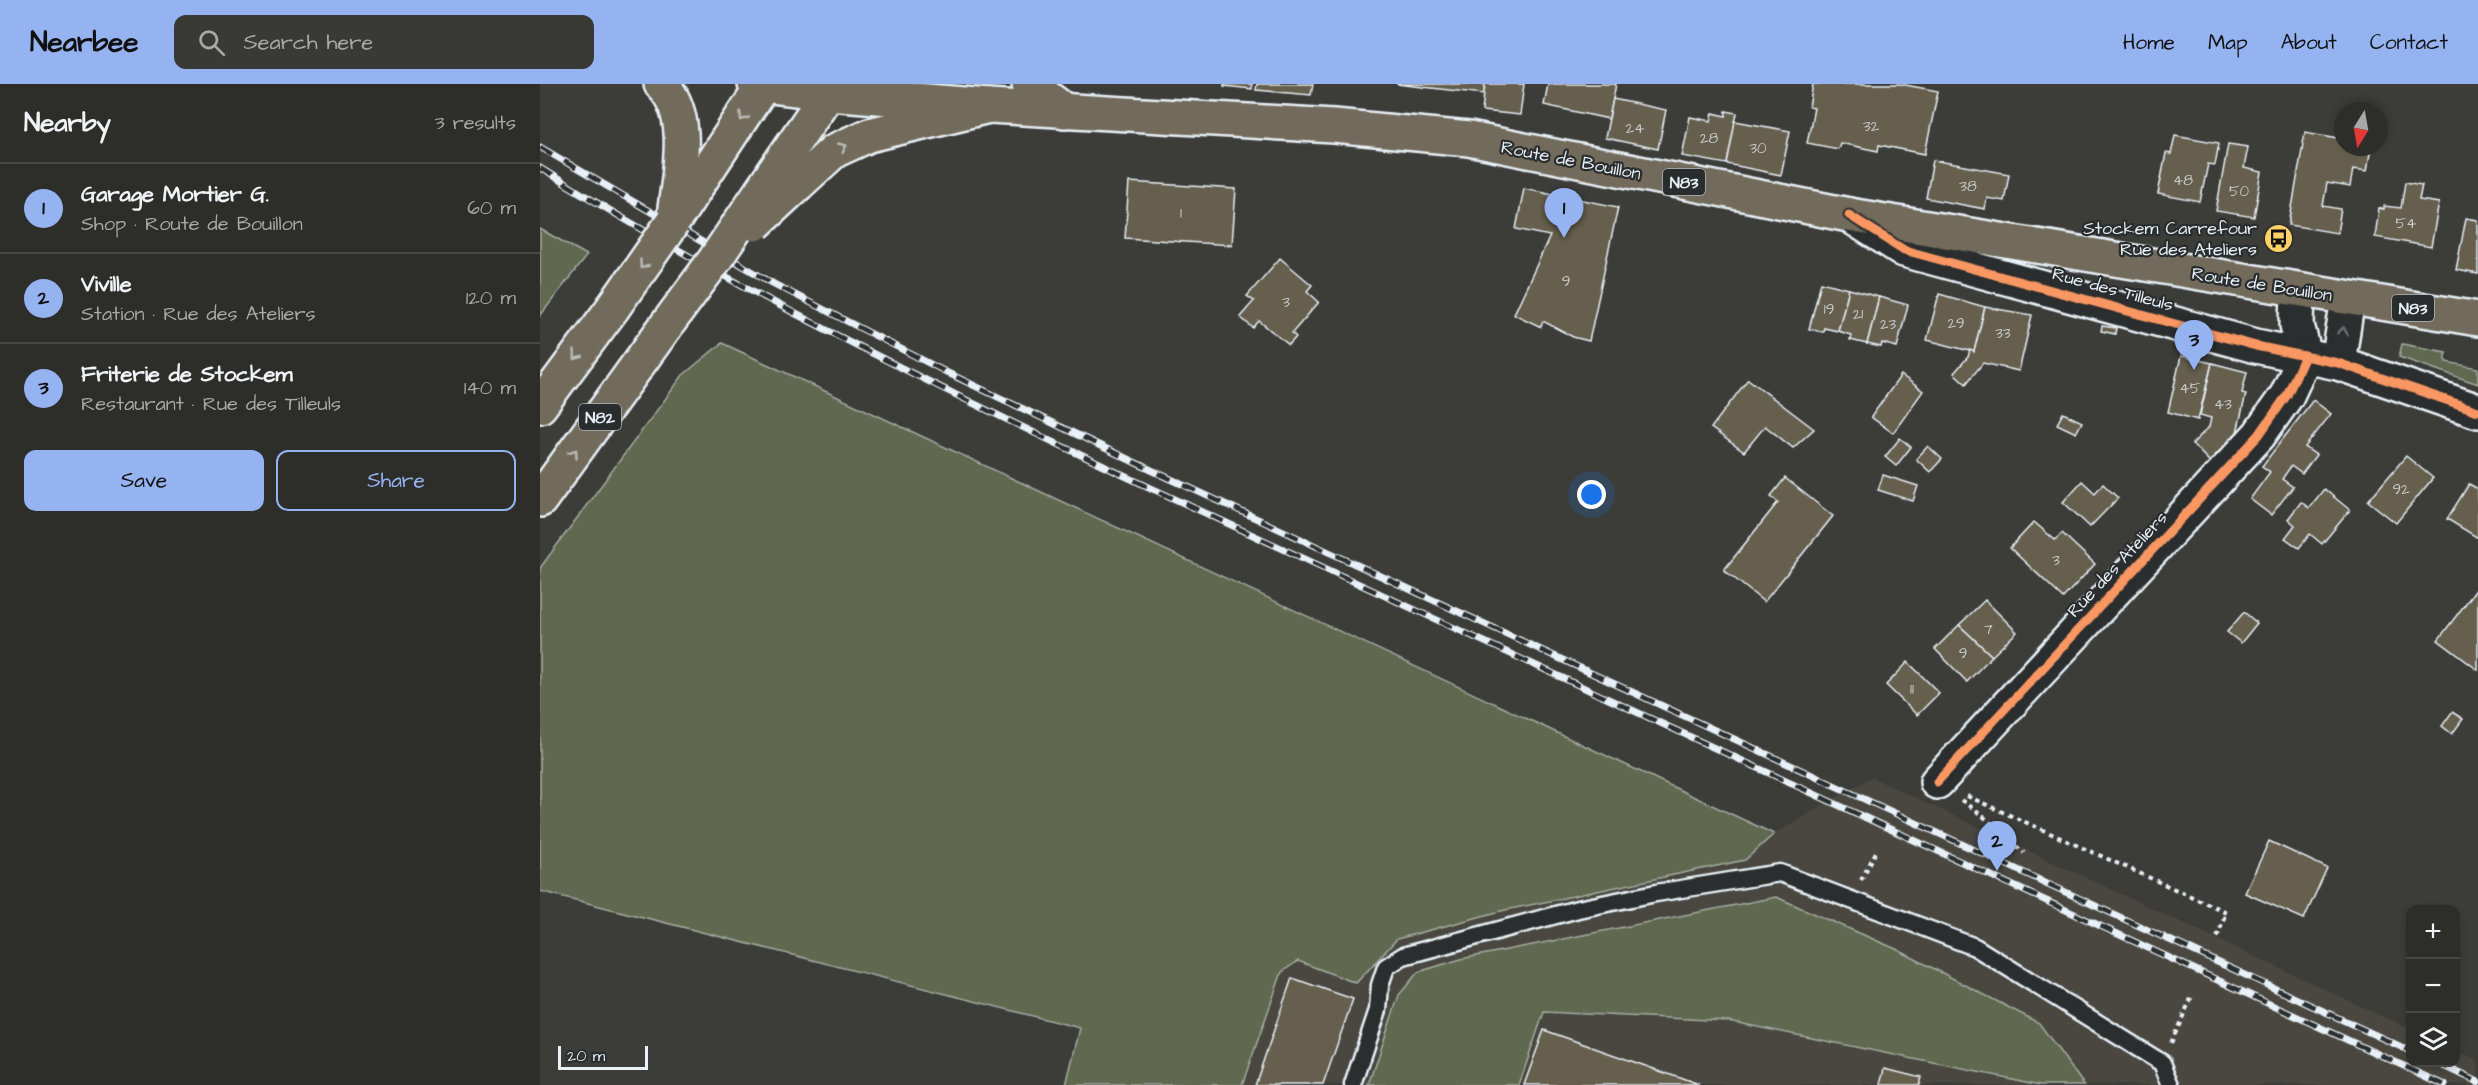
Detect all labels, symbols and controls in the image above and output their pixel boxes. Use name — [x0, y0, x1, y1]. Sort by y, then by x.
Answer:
search box — [174, 15, 594, 69]
text: Nearbee — [30, 23, 138, 62]
icon: search — [195, 26, 228, 59]
text: Search here — [243, 27, 373, 58]
text: Home — [2123, 28, 2175, 57]
text: Map — [2208, 28, 2248, 57]
text: About — [2281, 28, 2337, 57]
text: Contact — [2370, 28, 2448, 57]
north arrow — [2334, 102, 2388, 156]
text: Nearby — [24, 105, 111, 141]
text: 3 results — [434, 109, 516, 137]
one-way arrow — [738, 111, 750, 121]
house number: 32 — [1863, 116, 1880, 137]
house number: 24 — [1626, 118, 1644, 139]
house number: 28 — [1700, 128, 1718, 149]
street label: Route de Bouillon — [1499, 135, 1643, 186]
house number: 30 — [1749, 138, 1767, 159]
one-way arrow — [837, 143, 848, 155]
road number: N83 — [1663, 169, 1705, 195]
house number: 48 — [2173, 170, 2193, 191]
house number: 38 — [1959, 176, 1977, 197]
text: Garage Mortier G. — [81, 179, 269, 210]
house number: 50 — [2229, 181, 2250, 202]
pin: 1 — [1544, 188, 1584, 238]
text: 1 — [42, 194, 45, 222]
text: 60 m — [467, 194, 516, 222]
house number: 1 — [1180, 203, 1182, 224]
text: Shop · Route de Bouillon — [81, 210, 303, 238]
house number: 54 — [2396, 213, 2416, 234]
place label: Stockem Carrefour Rue des Ateliers — [2083, 216, 2257, 262]
bus stop icon: Stockem Carrefour Rue des Ateliers — [2262, 222, 2294, 254]
one-way arrow — [639, 259, 650, 270]
street label: Rue des Tilleuls — [2050, 261, 2176, 318]
street label: Route de Bouillon — [2190, 261, 2334, 308]
text: Viville — [81, 269, 132, 300]
house number: 9 — [1562, 271, 1570, 292]
text: 2 — [38, 284, 49, 312]
text: 120 m — [466, 284, 516, 312]
house number: 3 — [1282, 292, 1290, 313]
road number: N83 — [2392, 295, 2434, 321]
house number: 19 — [1824, 299, 1834, 320]
text: Station · Rue des Ateliers — [81, 300, 315, 328]
house number: 21 — [1853, 304, 1863, 325]
house number: 29 — [1947, 313, 1965, 334]
house number: 23 — [1880, 314, 1896, 335]
pin: 3 — [2174, 320, 2214, 370]
house number: 33 — [1995, 323, 2011, 344]
one-way arrow — [2336, 326, 2349, 336]
one-way arrow — [573, 349, 584, 360]
text: Friterie de Stockem — [81, 359, 293, 390]
text: 3 — [38, 374, 49, 402]
text: 140 m — [464, 374, 516, 402]
house number: 45 — [2180, 378, 2201, 399]
text: Restaurant · Rue des Tilleuls — [81, 390, 341, 418]
house number: 43 — [2214, 394, 2232, 415]
road number: N82 — [579, 404, 621, 430]
one-way arrow — [567, 448, 578, 459]
button: Save — [24, 450, 264, 511]
button: Share — [276, 450, 516, 511]
house number: 92 — [2392, 479, 2410, 500]
your location — [1577, 480, 1606, 509]
street label: Rue des Ateliers — [2062, 506, 2173, 623]
house number: 3 — [2052, 550, 2060, 571]
house number: 7 — [1983, 619, 1993, 640]
house number: 9 — [1959, 643, 1967, 664]
house number: 11 — [1910, 679, 1914, 700]
pin: 2 — [1978, 822, 2016, 871]
map controls — [2406, 905, 2460, 1067]
button: + — [2406, 905, 2460, 959]
button: − — [2406, 959, 2460, 1013]
button: layers — [2406, 1013, 2460, 1067]
scale bar — [558, 1043, 648, 1070]
text: 20 m — [567, 1045, 605, 1067]

